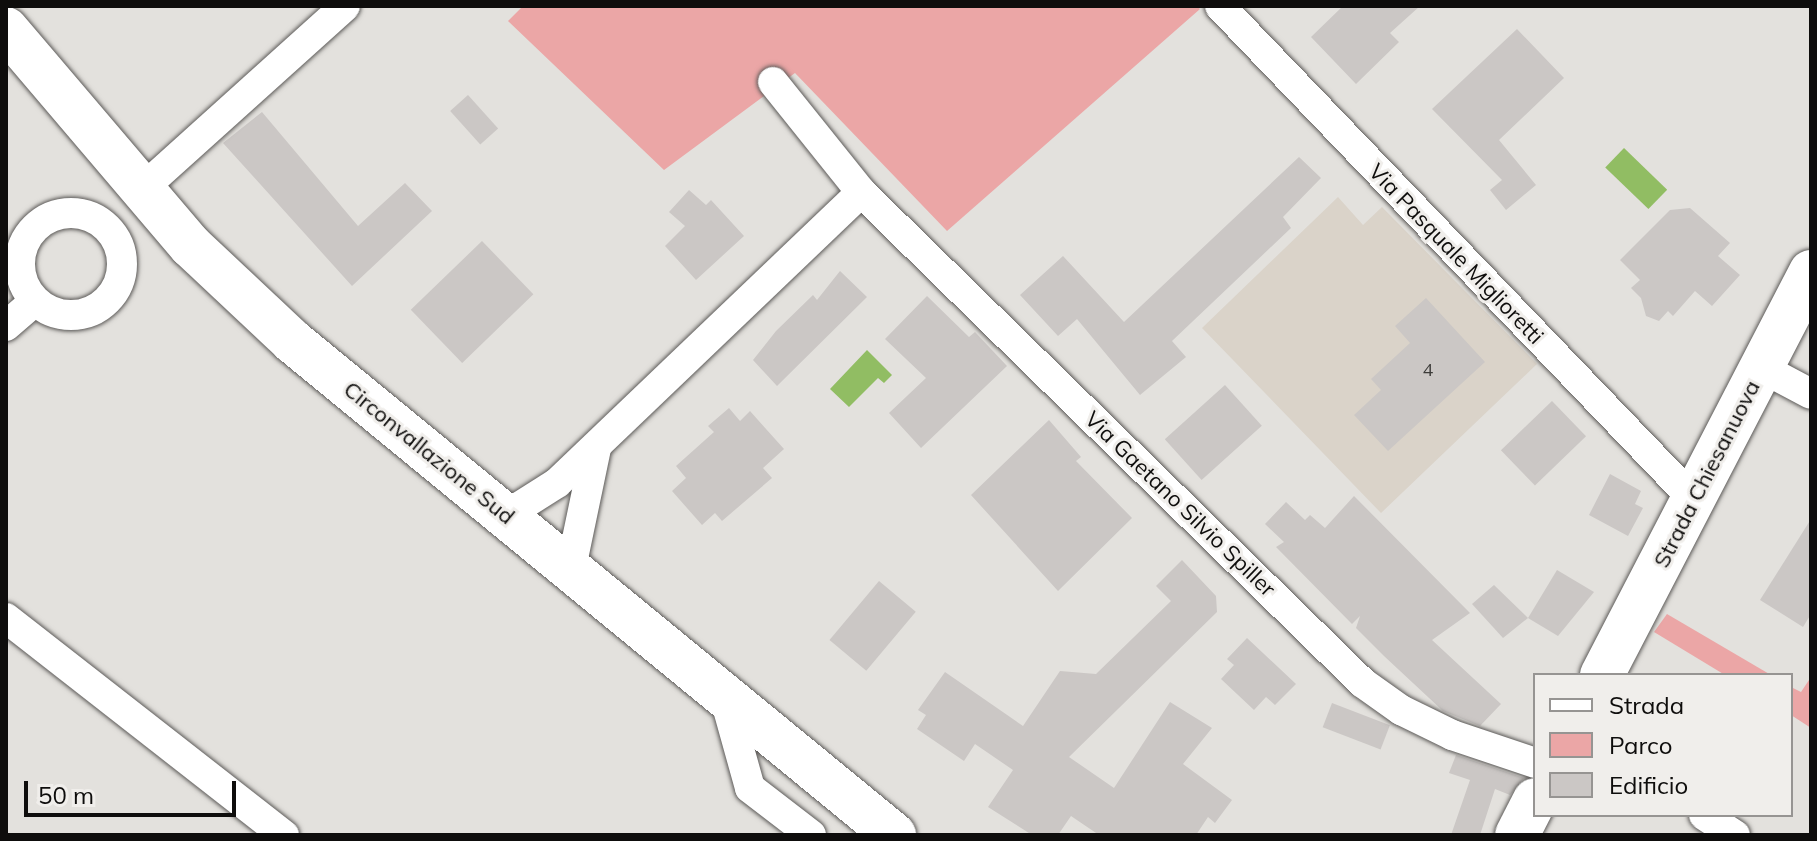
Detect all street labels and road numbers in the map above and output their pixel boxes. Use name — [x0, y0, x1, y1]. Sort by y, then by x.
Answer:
street label: Via Pasquale Miglioretti — [1363, 158, 1549, 350]
street label: Circonvallazione Sud — [338, 376, 520, 530]
street label: Strada Chiesanuova — [1648, 376, 1766, 572]
street label: Via Gaetano Silvio Spiller — [1079, 406, 1281, 602]

